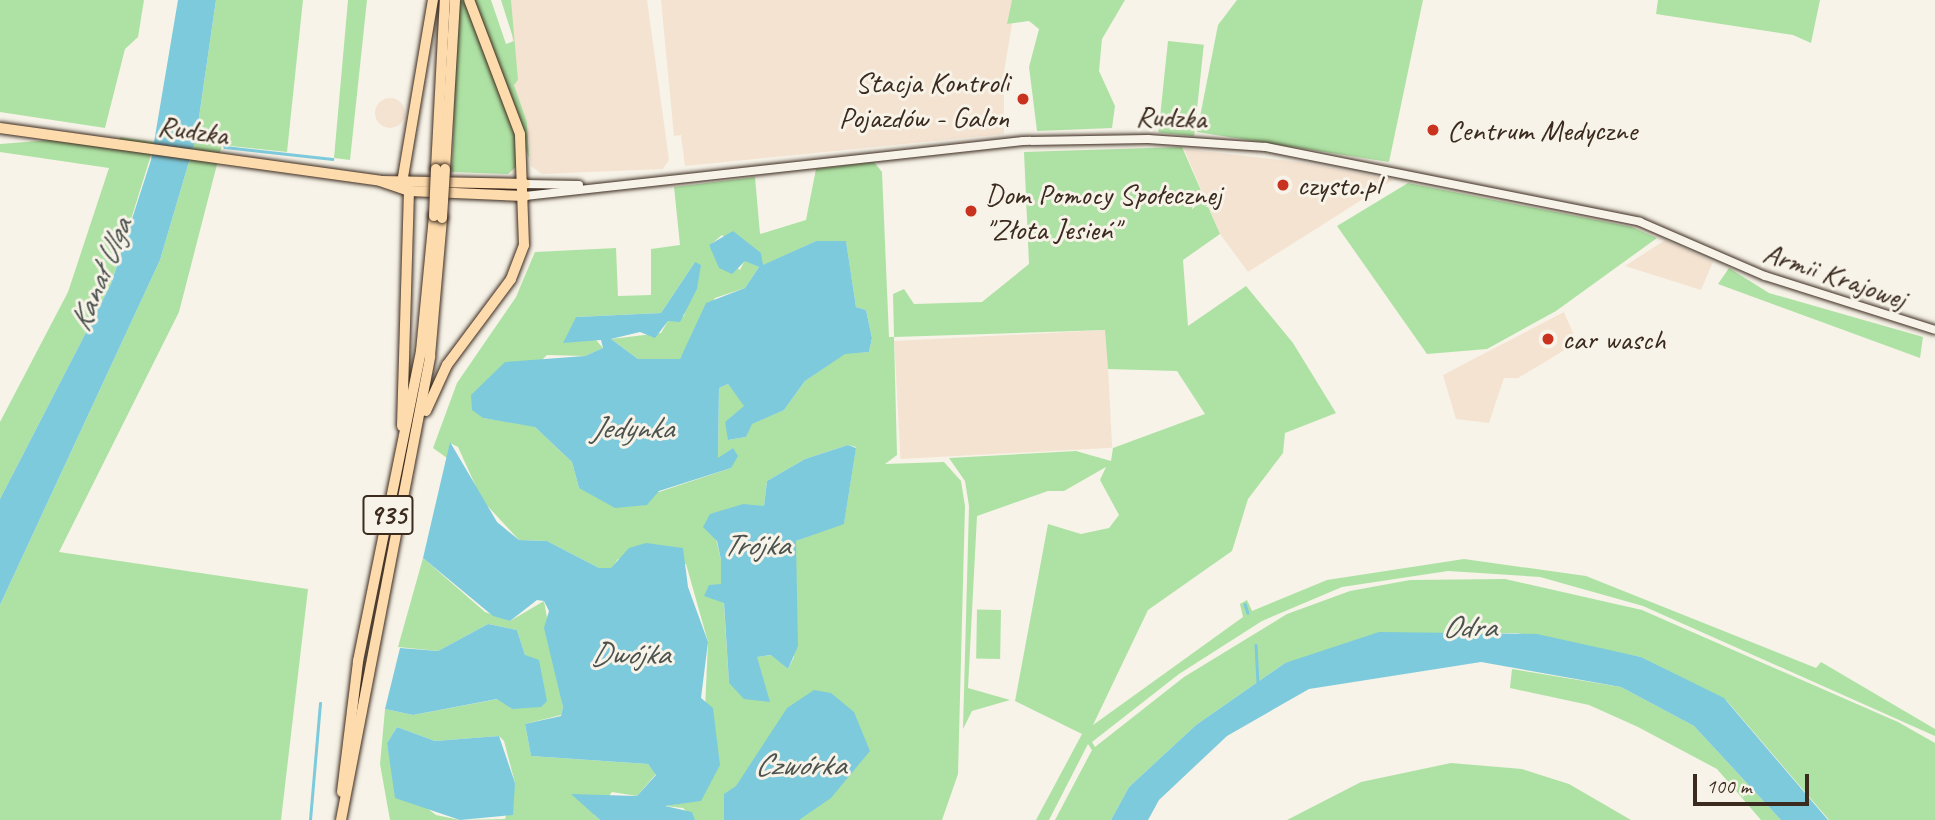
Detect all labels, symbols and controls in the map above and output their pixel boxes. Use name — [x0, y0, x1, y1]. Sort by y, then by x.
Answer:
place label: Stacja Kontroli Pojazdów - Galon — [839, 64, 1009, 134]
marker: Stacja Kontroli Pojazdów - Galon — [1015, 91, 1031, 107]
street label: Rudzka — [1135, 98, 1207, 136]
street label: Rudzka — [156, 107, 230, 153]
place label: Centrum Medyczne — [1447, 112, 1638, 148]
marker: Centrum Medyczne — [1425, 122, 1441, 138]
place label: czysto.pl — [1297, 167, 1380, 203]
place label: Dom Pomocy Społecznej "Złota Jesień" — [985, 176, 1219, 246]
marker: czysto.pl — [1275, 177, 1291, 193]
marker: Dom Pomocy Społecznej "Złota Jesień" — [963, 203, 979, 219]
water label: Kanał Ulga — [61, 213, 141, 337]
street label: Armii Krajowej — [1759, 234, 1911, 316]
place label: car wasch — [1562, 321, 1668, 357]
marker: car wasch — [1540, 331, 1556, 347]
water label: Jedynka — [591, 409, 673, 447]
road number: 935 — [362, 490, 414, 540]
water label: Trójka — [722, 526, 790, 564]
water label: Odra — [1442, 608, 1496, 646]
water label: Dwójka — [590, 635, 670, 673]
water label: Czwórka — [755, 746, 845, 784]
scale bar — [1697, 760, 1812, 804]
text: 100 m — [1706, 773, 1751, 799]

